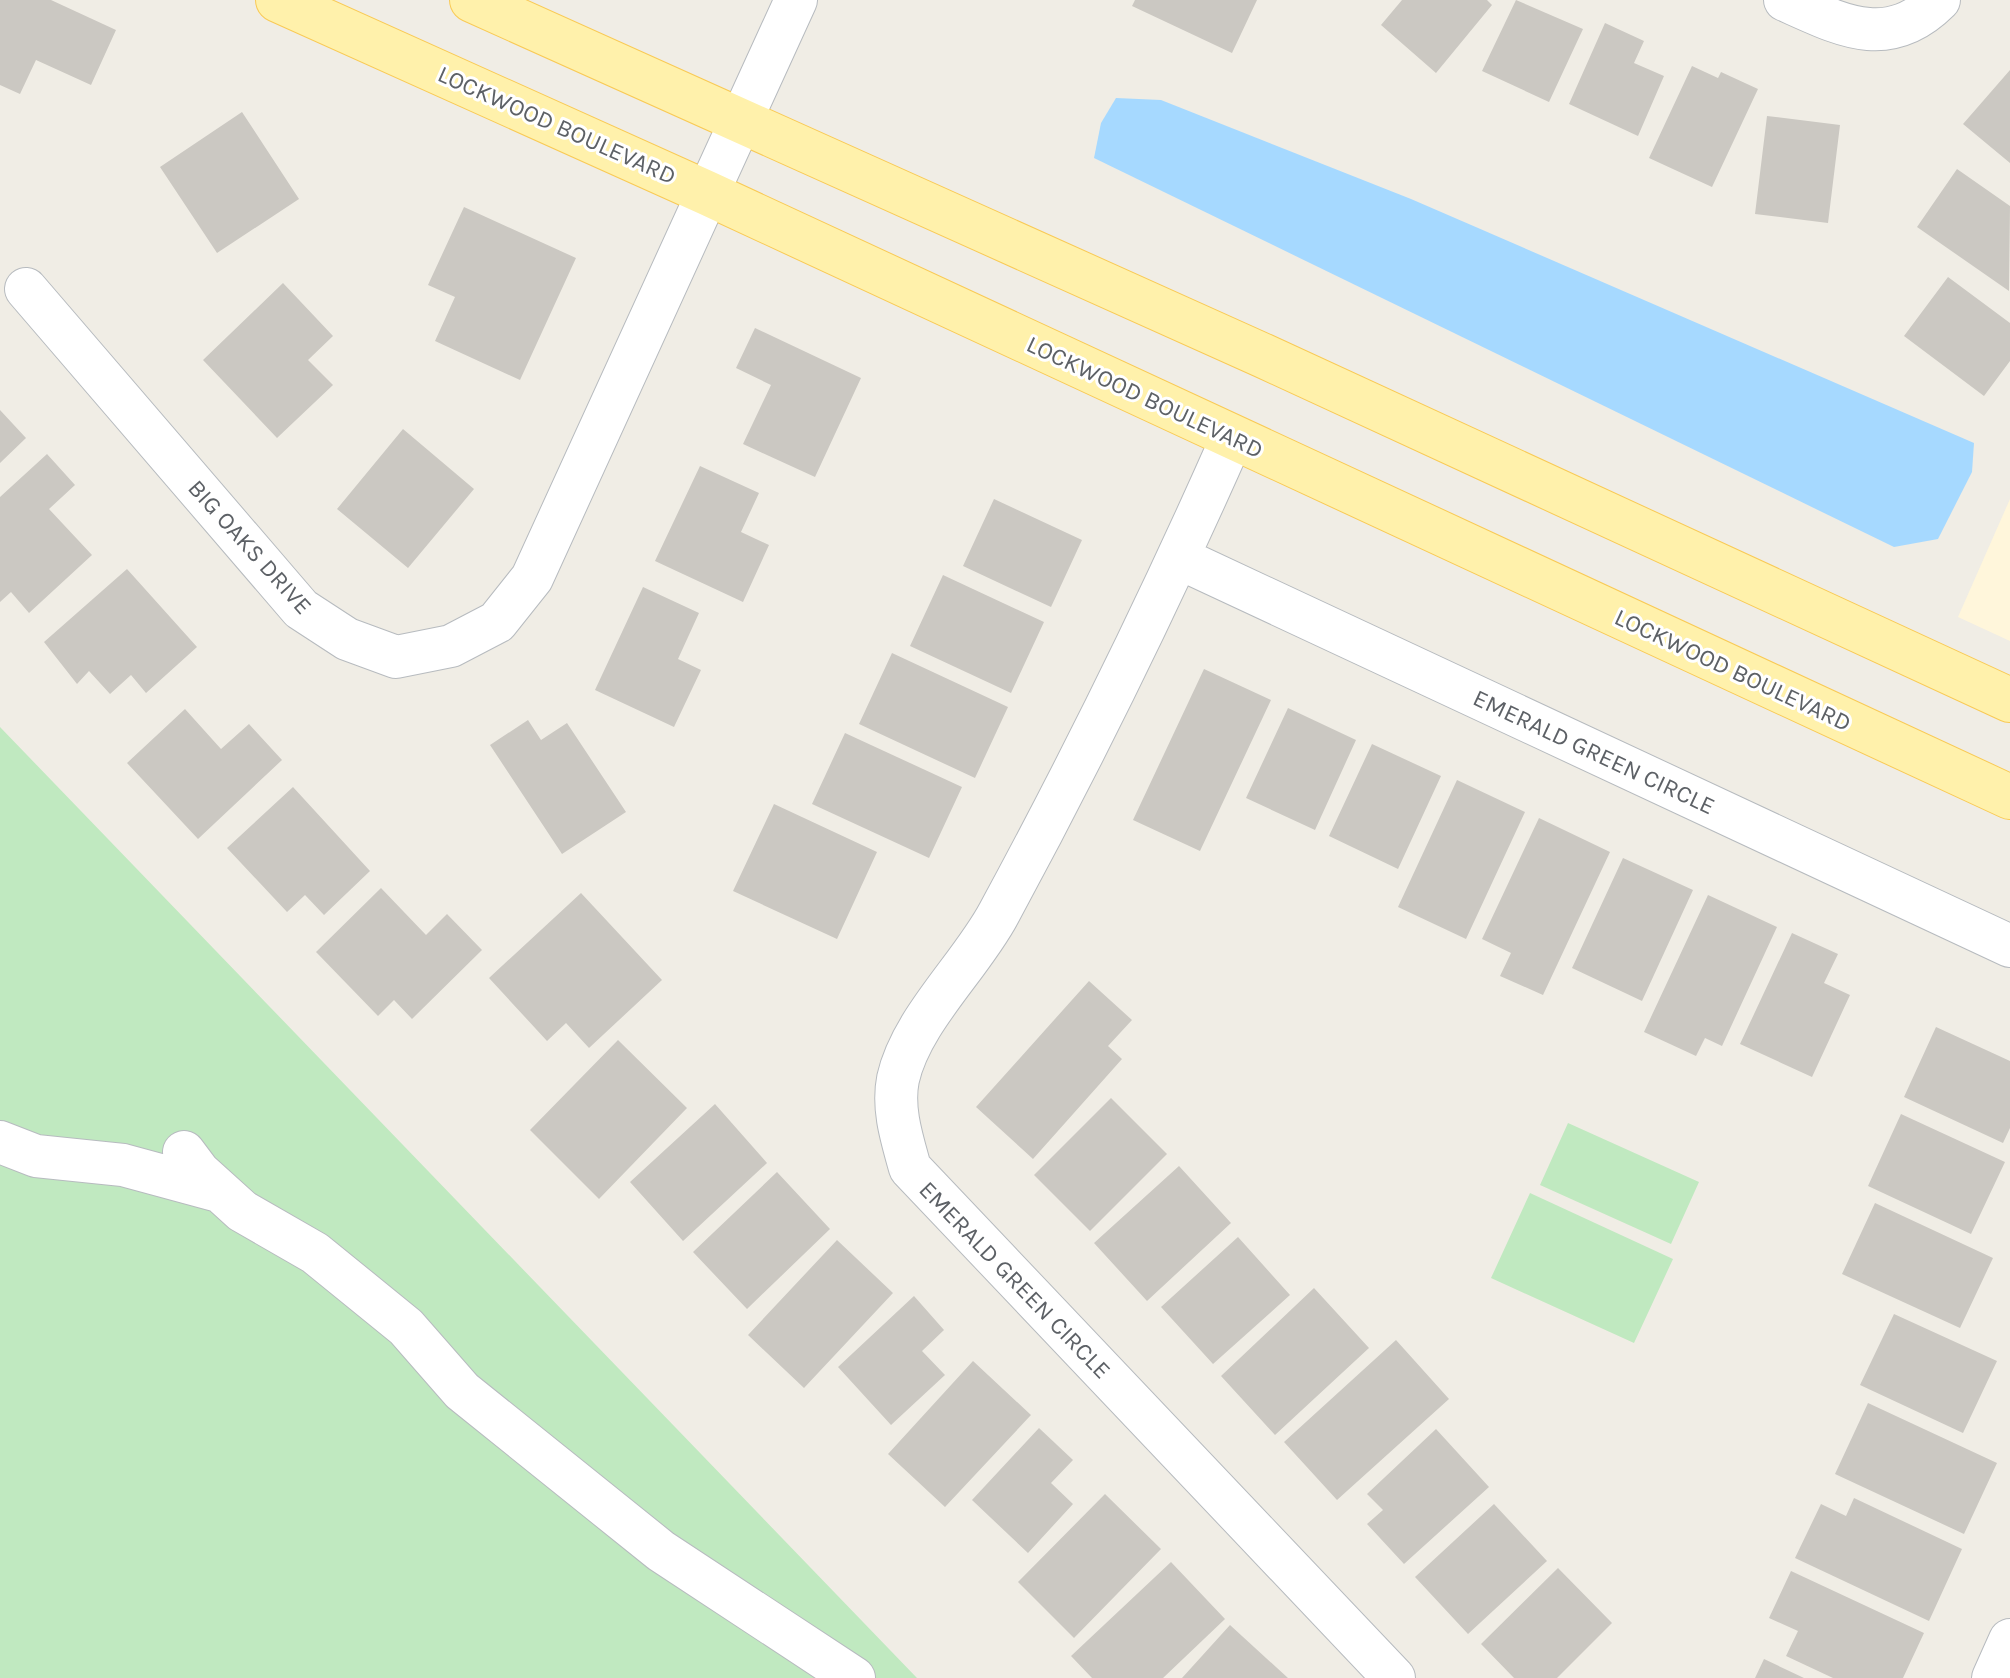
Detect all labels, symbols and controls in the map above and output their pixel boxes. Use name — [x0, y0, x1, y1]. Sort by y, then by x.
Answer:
street label: LOCKWOOD BOULEVARD — [434, 60, 680, 190]
street label: LOCKWOOD BOULEVARD — [1022, 330, 1268, 464]
street label: BIG OAKS DRIVE — [182, 474, 318, 620]
street label: LOCKWOOD BOULEVARD — [1610, 603, 1856, 737]
street label: EMERALD GREEN CIRCLE — [1469, 684, 1719, 820]
street label: EMERALD GREEN CIRCLE — [913, 1176, 1117, 1384]

